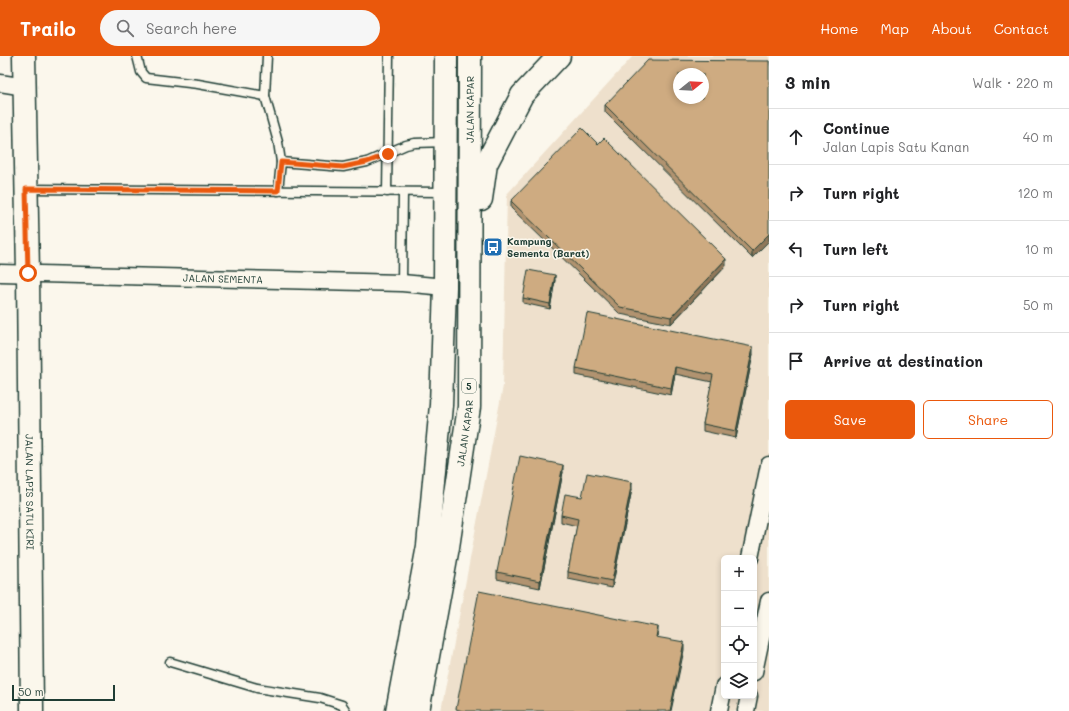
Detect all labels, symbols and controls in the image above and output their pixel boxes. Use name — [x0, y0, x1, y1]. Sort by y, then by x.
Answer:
search box — [100, 10, 380, 46]
text: Trailo — [20, 16, 76, 41]
icon: search — [114, 17, 136, 39]
text: Search here — [146, 18, 237, 38]
text: Home — [820, 19, 858, 38]
text: Map — [880, 19, 909, 38]
text: About — [931, 19, 972, 38]
text: Contact — [994, 19, 1049, 38]
north arrow — [673, 68, 709, 104]
text: 3 min — [785, 71, 830, 93]
text: Walk · 220 m — [972, 74, 1053, 91]
street label: JALAN KAPAR — [463, 76, 477, 143]
text: Continue — [823, 118, 890, 138]
icon: ahead — [785, 126, 807, 148]
text: 40 m — [1023, 128, 1053, 145]
text: Jalan Lapis Satu Kanan — [823, 138, 969, 155]
route end — [379, 145, 397, 163]
icon: right — [785, 182, 807, 204]
text: Turn right — [823, 183, 900, 203]
text: 120 m — [1017, 184, 1053, 201]
place label: Kampung Sementa (Barat) — [507, 234, 589, 260]
bus stop icon: Kampung Sementa (Barat) — [482, 236, 504, 258]
icon: left — [785, 238, 807, 260]
text: Turn left — [823, 239, 888, 259]
text: 10 m — [1025, 240, 1053, 257]
route start — [19, 264, 37, 282]
street label: JALAN SEMENTA — [183, 271, 263, 287]
icon: right — [785, 294, 807, 316]
text: Turn right — [823, 295, 900, 315]
text: 50 m — [1023, 296, 1053, 313]
icon: arrive — [785, 350, 807, 372]
text: Arrive at destination — [823, 351, 983, 371]
road number: 5 — [462, 379, 476, 393]
street label: JALAN KAPAR — [453, 400, 476, 467]
button: Save — [785, 400, 915, 439]
button: Share — [923, 400, 1053, 439]
street label: JALAN LAPIS SATU KIRI — [22, 434, 38, 551]
map controls — [721, 555, 757, 699]
button: + — [721, 555, 757, 591]
button: − — [721, 591, 757, 627]
button: locate — [721, 627, 757, 663]
button: layers — [721, 663, 757, 699]
scale bar — [12, 683, 115, 702]
text: 50 m — [18, 684, 44, 699]

